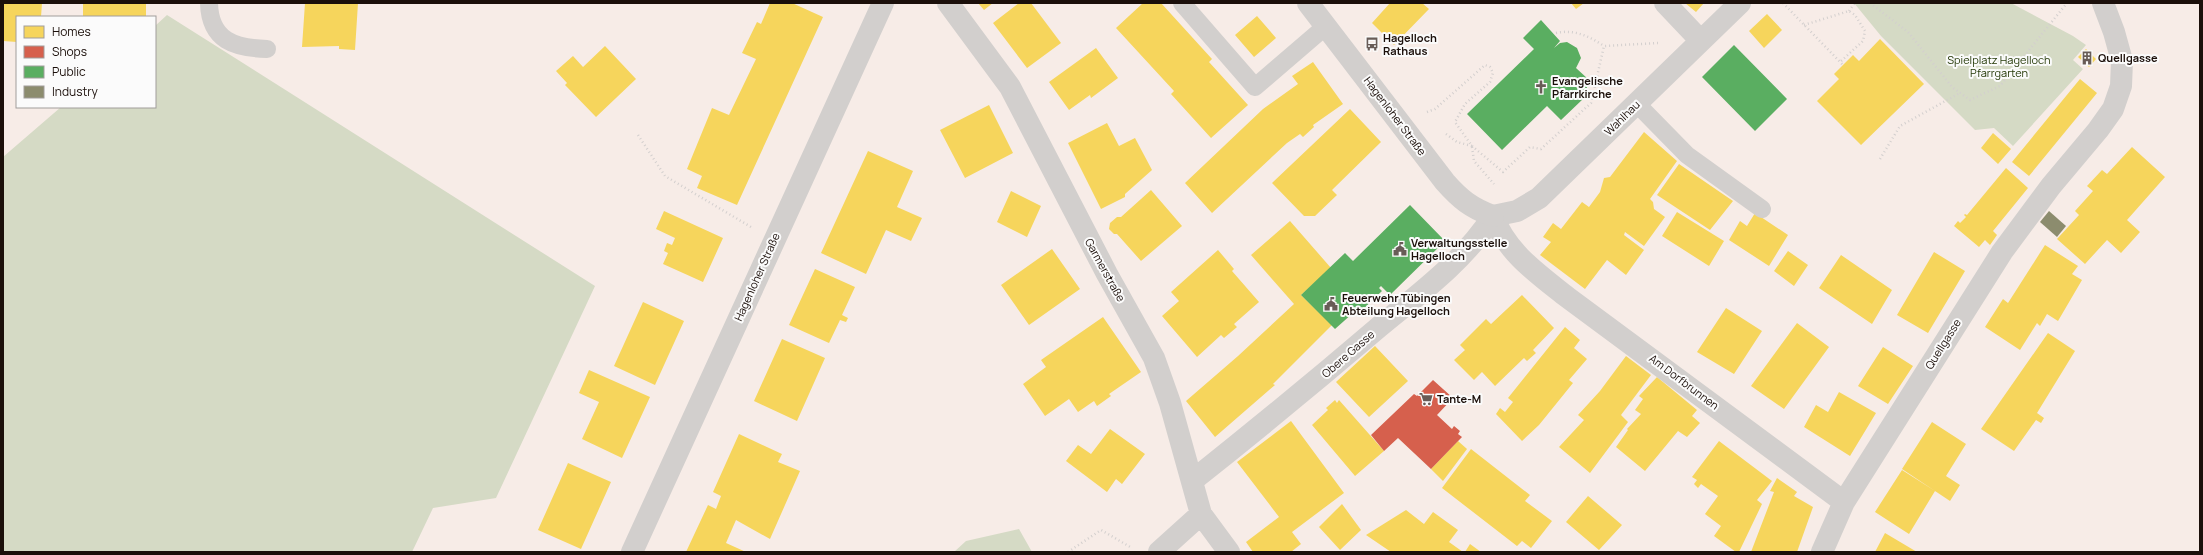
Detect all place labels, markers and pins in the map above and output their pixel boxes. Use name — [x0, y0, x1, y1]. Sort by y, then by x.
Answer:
place label: Hagelloch Rathaus — [1383, 30, 1437, 58]
bus stop icon: Hagelloch Rathaus — [1364, 36, 1380, 52]
building icon: Quellgasse — [2079, 50, 2095, 66]
place label: Quellgasse — [2098, 50, 2158, 65]
place label: Evangelische Pfarrkirche — [1552, 73, 1623, 101]
church icon: Evangelische Pfarrkirche — [1533, 79, 1549, 95]
place label: Verwaltungsstelle Hagelloch — [1411, 235, 1508, 263]
public building icon: Verwaltungsstelle Hagelloch — [1392, 241, 1408, 257]
place label: Feuerwehr Tübingen Abteilung Hagelloch — [1342, 290, 1451, 318]
public building icon: Feuerwehr Tübingen Abteilung Hagelloch — [1323, 296, 1339, 312]
supermarket icon: Tante-M — [1418, 391, 1434, 407]
place label: Tante-M — [1437, 391, 1481, 406]

